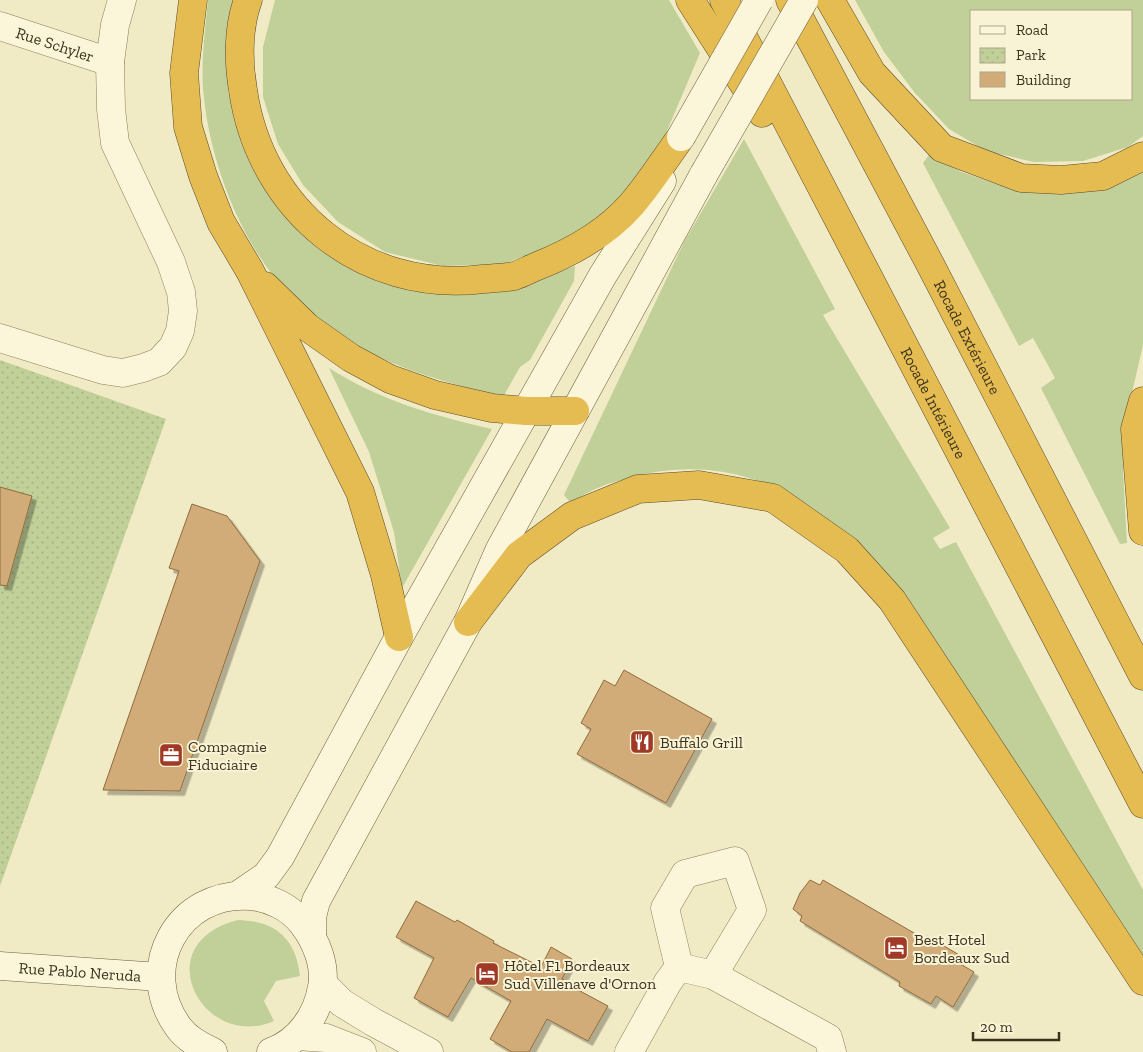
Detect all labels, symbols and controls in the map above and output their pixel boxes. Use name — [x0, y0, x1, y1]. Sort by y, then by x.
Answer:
legend — [970, 10, 1133, 100]
text: Road — [1016, 21, 1049, 39]
street label: Rue Schyler — [13, 23, 97, 66]
text: Park — [1016, 46, 1046, 64]
text: Building — [1016, 71, 1071, 89]
street label: Rocade Extérieure — [930, 277, 1005, 398]
street label: Rocade Intérieure — [897, 344, 970, 462]
restaurant icon: Buffalo Grill — [629, 729, 655, 755]
place label: Buffalo Grill — [660, 733, 743, 752]
place label: Compagnie Fiduciaire — [188, 737, 267, 774]
office icon: Compagnie Fiduciaire — [158, 742, 184, 768]
place label: Best Hotel Bordeaux Sud — [914, 930, 1010, 967]
hotel icon: Best Hotel Bordeaux Sud — [883, 935, 909, 961]
place label: Hôtel F1 Bordeaux Sud Villenave d'Ornon — [504, 956, 657, 993]
street label: Rue Pablo Neruda — [18, 958, 142, 986]
hotel icon: Hôtel F1 Bordeaux Sud Villenave d'Ornon — [474, 961, 500, 987]
scale bar — [973, 1010, 1059, 1042]
text: 20 m — [980, 1018, 1013, 1036]

